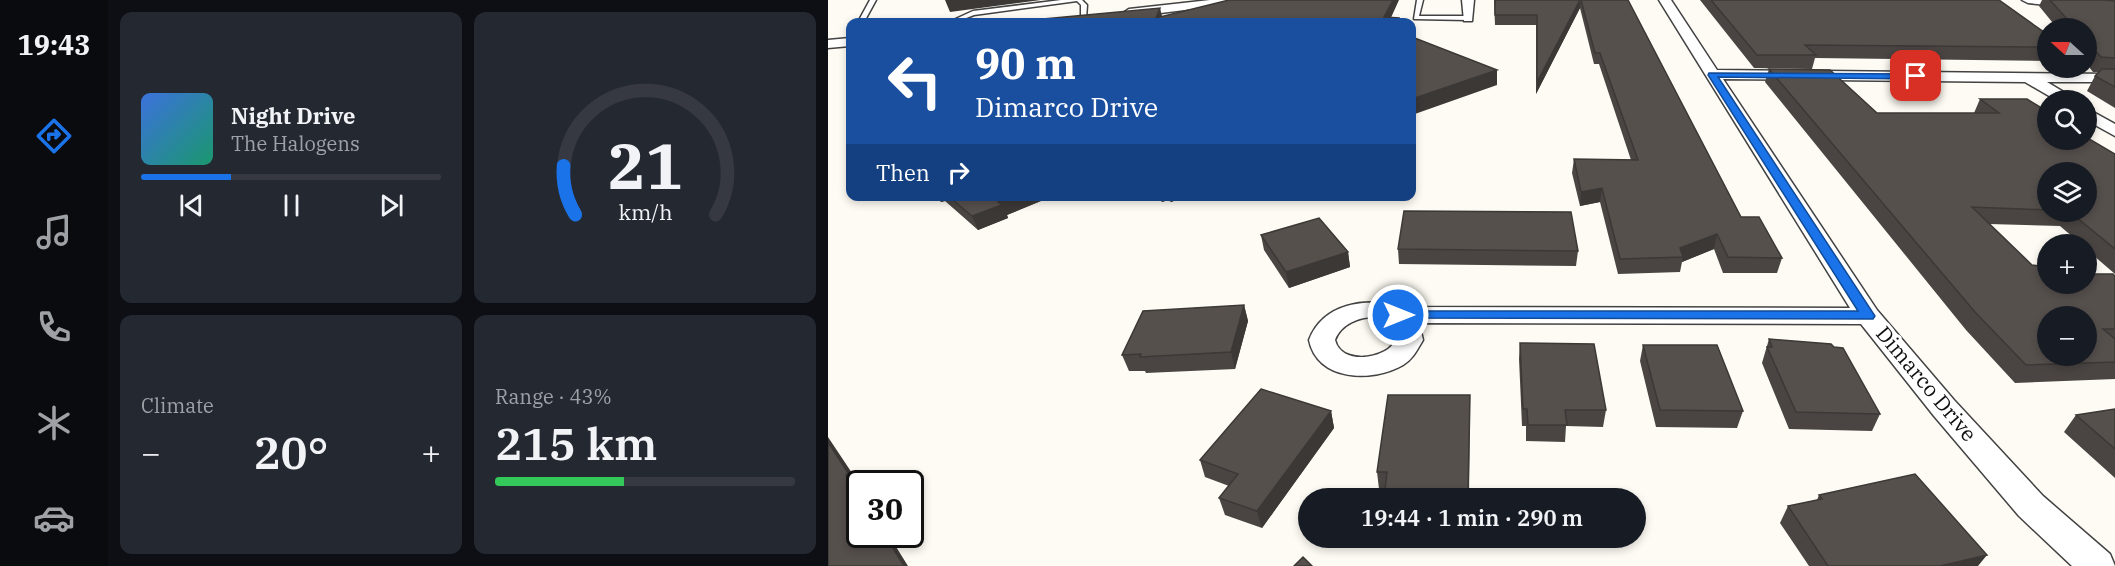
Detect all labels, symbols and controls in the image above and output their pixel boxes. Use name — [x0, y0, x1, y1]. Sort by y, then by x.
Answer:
north arrow — [2037, 18, 2097, 78]
map controls — [2037, 18, 2097, 366]
text: 19:43 — [18, 27, 90, 62]
text: 90 m — [975, 36, 1076, 91]
icon: left — [876, 42, 954, 120]
pin — [1890, 50, 1941, 101]
icon: arrive — [1899, 59, 1932, 92]
text: Dimarco Drive — [975, 89, 1158, 124]
button: search — [2037, 90, 2097, 150]
text: Night Drive — [231, 101, 356, 130]
icon: directions — [33, 115, 75, 157]
text: 21 — [608, 125, 682, 206]
text: The Halogens — [231, 130, 360, 157]
icon: right — [942, 156, 975, 189]
text: Then — [876, 158, 930, 187]
button: layers — [2037, 162, 2097, 222]
icon: previous — [175, 189, 208, 222]
icon: pause — [275, 189, 308, 222]
icon: next — [375, 189, 408, 222]
text: km/h — [618, 198, 672, 226]
icon: music — [33, 211, 75, 253]
button: + — [2037, 234, 2097, 294]
position arrow — [1366, 283, 1430, 347]
icon: phone — [33, 306, 75, 348]
button: − — [2037, 306, 2097, 366]
street label: Dimarco Drive — [1870, 320, 1983, 447]
text: Range · 43% — [495, 383, 612, 410]
text: Climate — [141, 392, 214, 419]
icon: climate — [33, 402, 75, 444]
text: 215 km — [495, 414, 657, 472]
text: 20° — [253, 423, 329, 481]
text: − — [141, 431, 161, 474]
text: + — [421, 431, 441, 474]
speed limit sign: 30 — [846, 470, 924, 548]
icon: car — [33, 497, 75, 539]
text: 19:44 · 1 min · 290 m — [1361, 503, 1583, 532]

